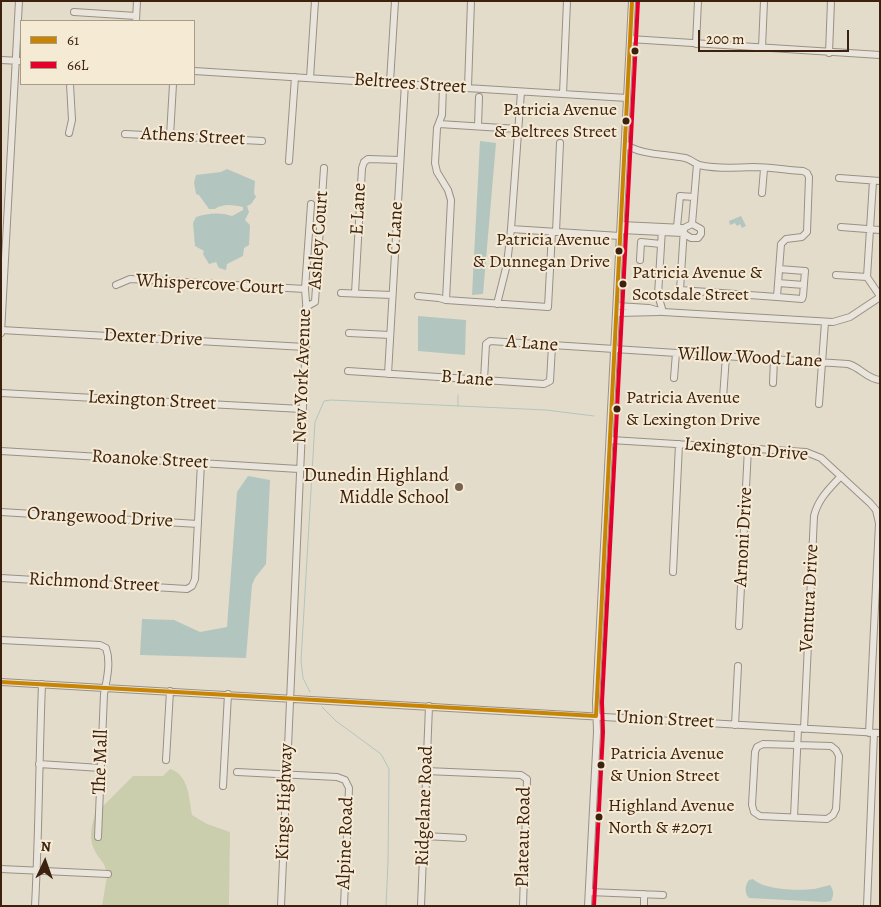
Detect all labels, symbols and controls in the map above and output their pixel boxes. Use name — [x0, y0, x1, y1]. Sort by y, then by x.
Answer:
legend — [20, 20, 195, 85]
scale bar — [701, 20, 852, 52]
text: 200 m — [706, 29, 745, 49]
text: 61 — [67, 30, 79, 50]
unlabelled marker — [630, 46, 640, 56]
text: 66L — [67, 55, 88, 75]
street label: Beltrees Street — [353, 69, 467, 99]
place label: Patricia Avenue & Beltrees Street — [494, 100, 617, 142]
marker: Patricia Avenue & Beltrees Street — [621, 116, 631, 126]
street label: Athens Street — [140, 123, 246, 151]
street label: E Lane — [346, 182, 372, 236]
street label: Ashley Court — [304, 190, 334, 290]
street label: C Lane — [383, 201, 409, 255]
place label: Patricia Avenue & Dunnegan Drive — [473, 230, 610, 272]
marker: Patricia Avenue & Dunnegan Drive — [614, 246, 624, 256]
place label: Patricia Avenue & Scotsdale Street — [632, 263, 762, 306]
street label: Whispercove Court — [135, 270, 285, 300]
marker: Patricia Avenue & Scotsdale Street — [618, 279, 628, 289]
street label: New York Avenue — [289, 308, 317, 444]
street label: Dexter Drive — [103, 324, 203, 352]
street label: A Lane — [505, 331, 559, 357]
street label: Willow Wood Lane — [677, 343, 823, 373]
street label: B Lane — [440, 366, 494, 392]
street label: Lexington Street — [87, 386, 217, 416]
place label: Patricia Avenue & Lexington Drive — [626, 388, 760, 430]
marker: Patricia Avenue & Lexington Drive — [612, 404, 622, 414]
street label: Lexington Drive — [683, 433, 809, 467]
street label: Roanoke Street — [91, 446, 209, 474]
place label: Dunedin Highland Middle School — [303, 465, 449, 509]
marker: Dunedin Highland Middle School — [453, 481, 465, 493]
street label: Arnoni Drive — [730, 486, 758, 588]
street label: Orangewood Drive — [26, 503, 174, 533]
street label: Ventura Drive — [796, 543, 824, 653]
street label: Richmond Street — [28, 568, 160, 598]
street label: Union Street — [615, 706, 715, 734]
street label: The Mall — [88, 729, 114, 795]
street label: Kings Highway — [272, 743, 298, 861]
place label: Patricia Avenue & Union Street — [610, 744, 724, 786]
street label: Ridgelane Road — [411, 745, 439, 867]
marker: Patricia Avenue & Union Street — [596, 760, 606, 770]
street label: Plateau Road — [512, 786, 536, 888]
street label: Alpine Road — [333, 796, 359, 890]
place label: Highland Avenue North & #2071 — [608, 796, 735, 839]
marker: Highland Avenue North & #2071 — [594, 812, 604, 822]
north arrow — [20, 837, 70, 887]
text: N — [40, 837, 51, 856]

